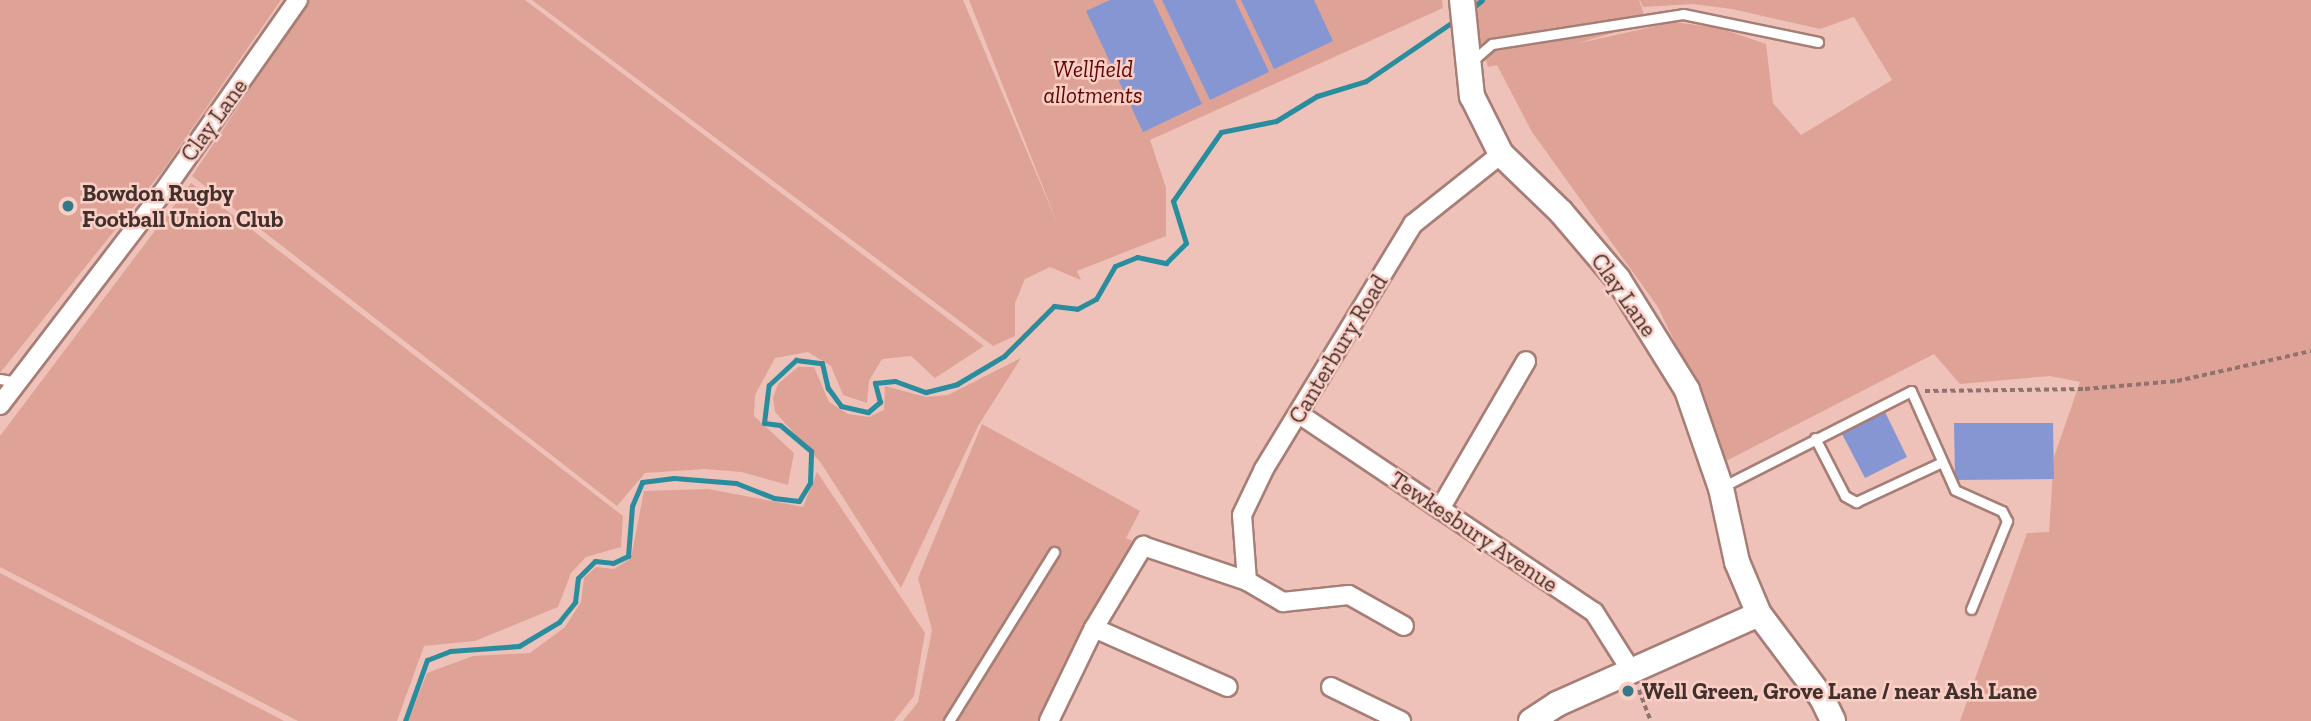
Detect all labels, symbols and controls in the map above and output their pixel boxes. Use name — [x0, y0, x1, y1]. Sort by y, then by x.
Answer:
park label: Wellfield allotments — [1043, 55, 1143, 109]
street label: Clay Lane — [175, 73, 253, 167]
place label: Bowdon Rugby Football Union Club — [82, 179, 283, 233]
marker: Bowdon Rugby Football Union Club — [60, 198, 76, 214]
street label: Clay Lane — [1585, 248, 1663, 342]
street label: Canterbury Road — [1283, 269, 1393, 429]
street label: Tewkesbury Avenue — [1384, 465, 1564, 599]
place label: Well Green, Grove Lane / near Ash Lane — [1642, 677, 2038, 705]
marker: Well Green, Grove Lane / near Ash Lane — [1620, 683, 1636, 699]

